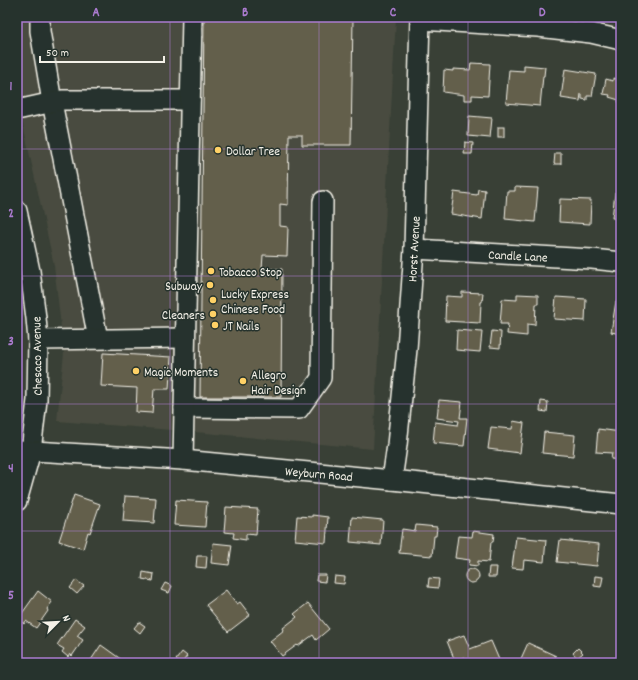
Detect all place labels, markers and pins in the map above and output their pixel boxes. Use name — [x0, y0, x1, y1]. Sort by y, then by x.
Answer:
place label: Dollar Tree — [226, 143, 280, 162]
marker: Dollar Tree — [213, 145, 223, 155]
place label: Tobacco Stop — [219, 264, 282, 283]
marker: Tobacco Stop — [206, 266, 216, 276]
place label: Subway — [165, 278, 203, 297]
marker: Subway — [205, 280, 215, 290]
place label: Lucky Express Chinese Food — [221, 286, 289, 320]
marker: Lucky Express Chinese Food — [208, 295, 218, 305]
place label: Cleaners — [162, 307, 205, 326]
marker: Cleaners — [208, 309, 218, 319]
place label: JT Nails — [223, 318, 259, 337]
marker: JT Nails — [210, 320, 220, 330]
place label: Magic Moments — [144, 364, 218, 383]
marker: Magic Moments — [131, 366, 141, 376]
place label: Allegro Hair Design — [251, 367, 306, 401]
marker: Allegro Hair Design — [238, 376, 248, 386]

